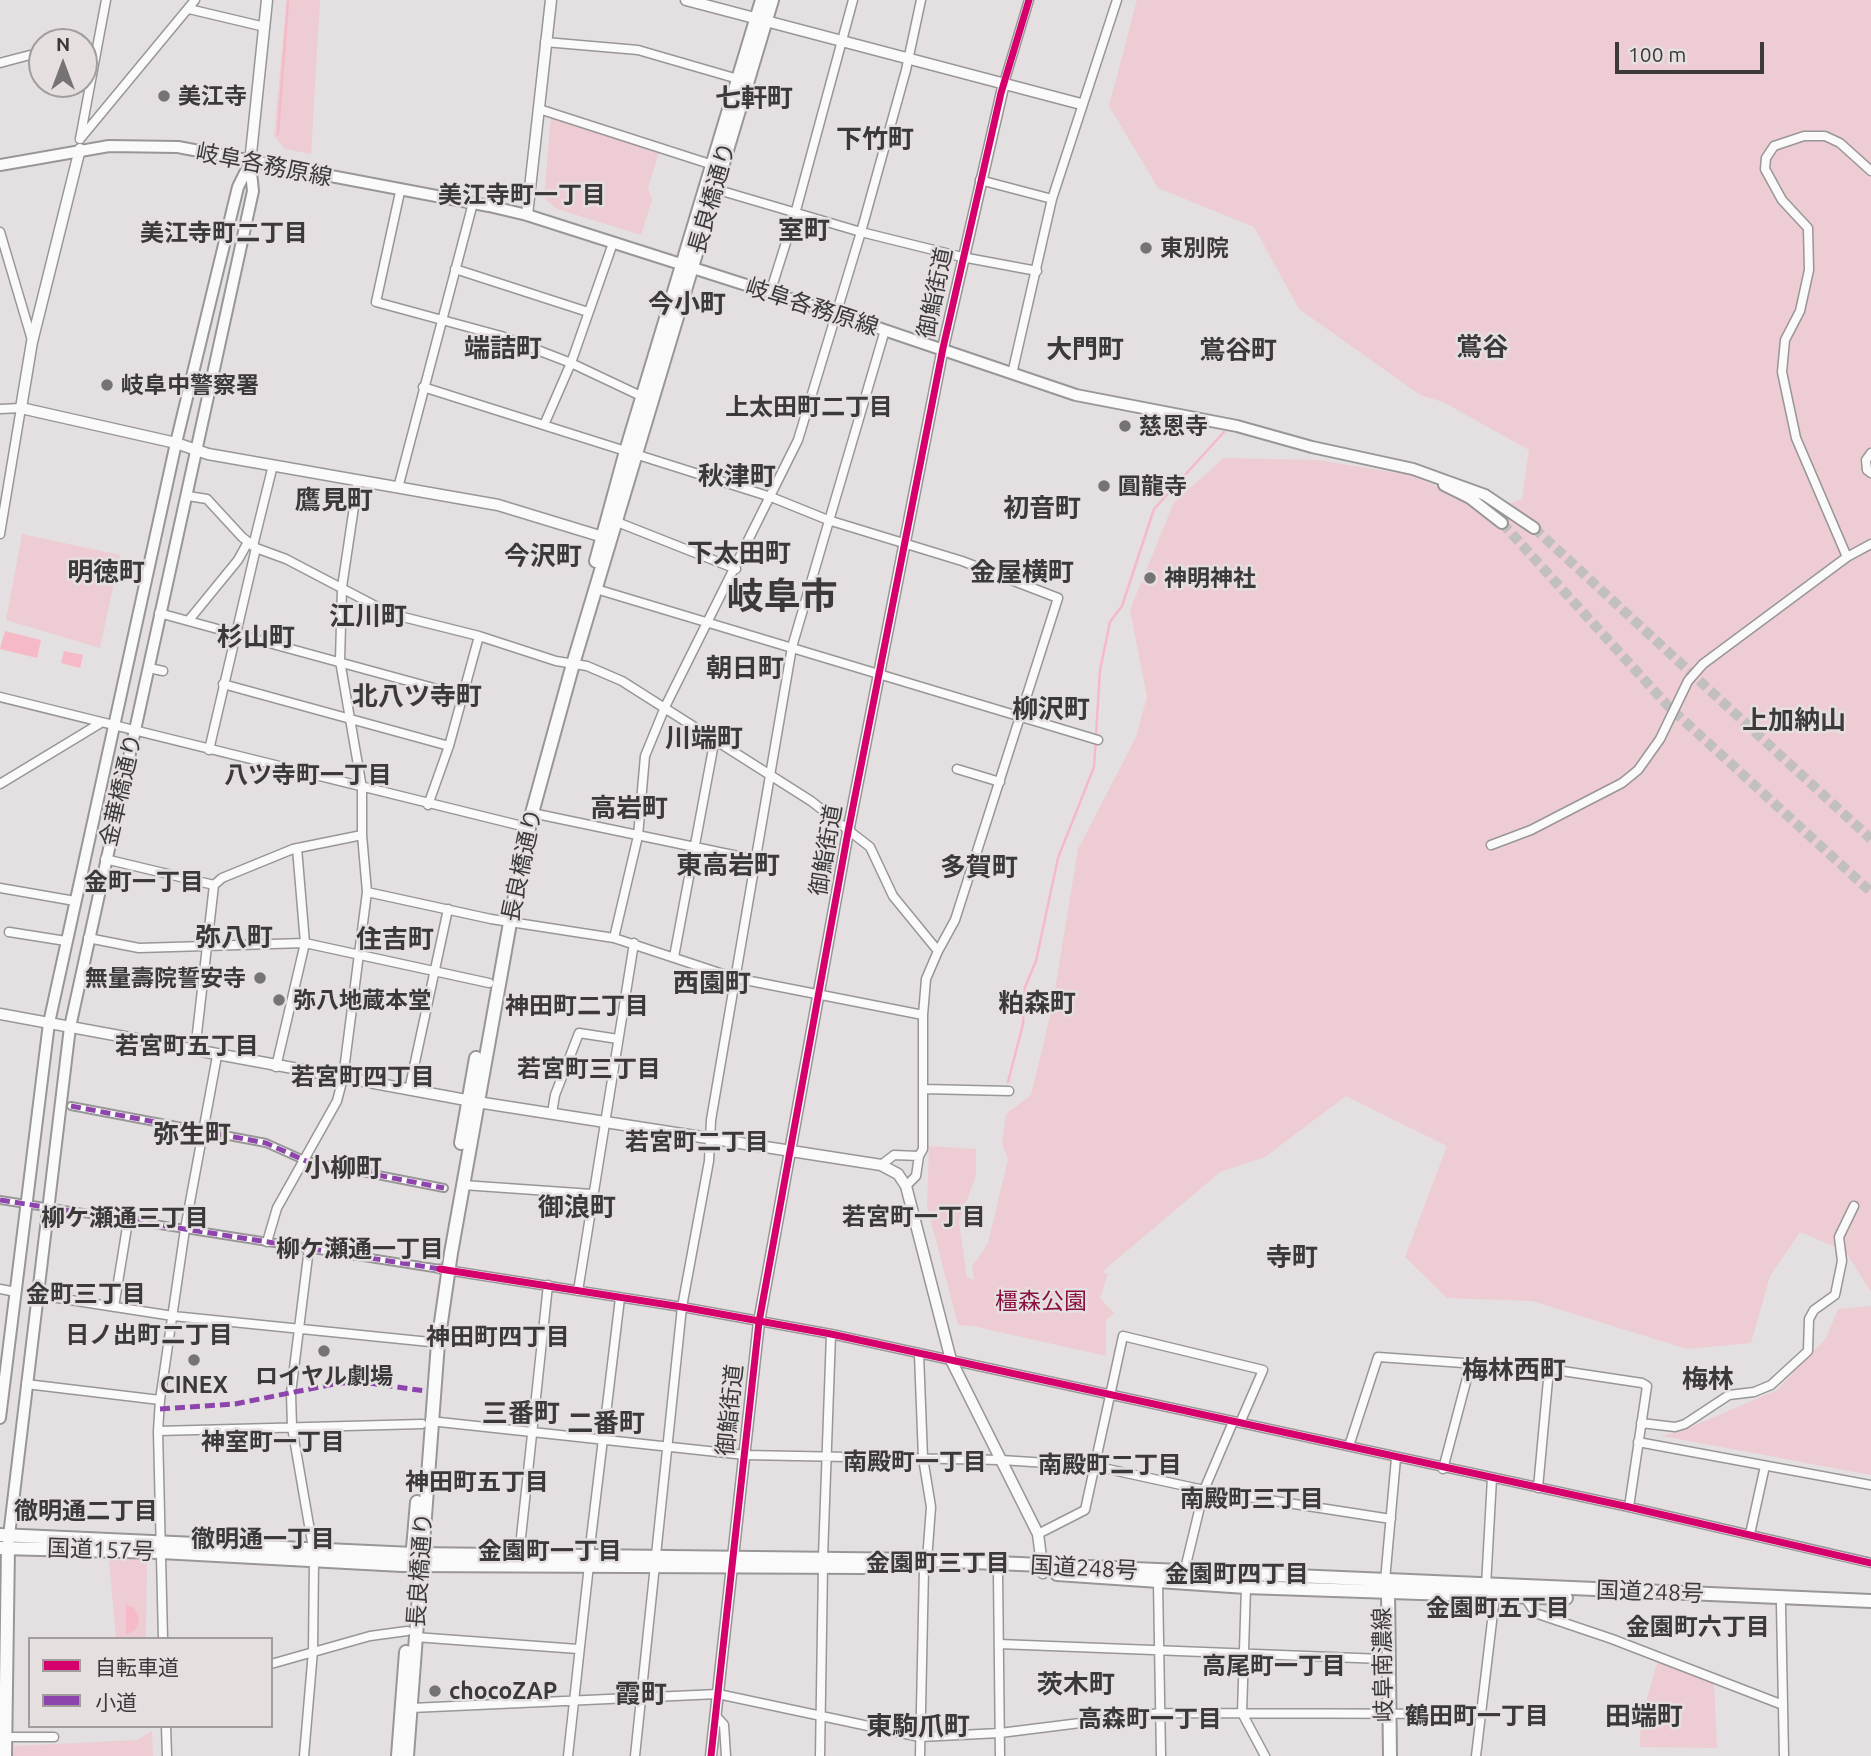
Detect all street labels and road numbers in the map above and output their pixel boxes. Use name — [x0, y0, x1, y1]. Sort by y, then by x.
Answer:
street label: 岐阜各務原線 — [194, 138, 334, 192]
street label: 長良橋通り — [683, 139, 741, 257]
street label: 御鮨街道 — [912, 245, 958, 341]
street label: 岐阜各務原線 — [742, 273, 882, 341]
street label: 金華橋通り — [95, 731, 147, 849]
street label: 御鮨街道 — [804, 802, 848, 898]
street label: 長良橋通り — [497, 806, 547, 924]
street label: 御鮨街道 — [711, 1363, 749, 1457]
street label: 長良橋通り — [402, 1512, 438, 1628]
street label: 国道157号 — [47, 1534, 155, 1566]
street label: 国道248号 — [1029, 1551, 1139, 1585]
street label: 国道248号 — [1596, 1576, 1704, 1608]
street label: 岐阜南濃線 — [1368, 1607, 1398, 1723]

